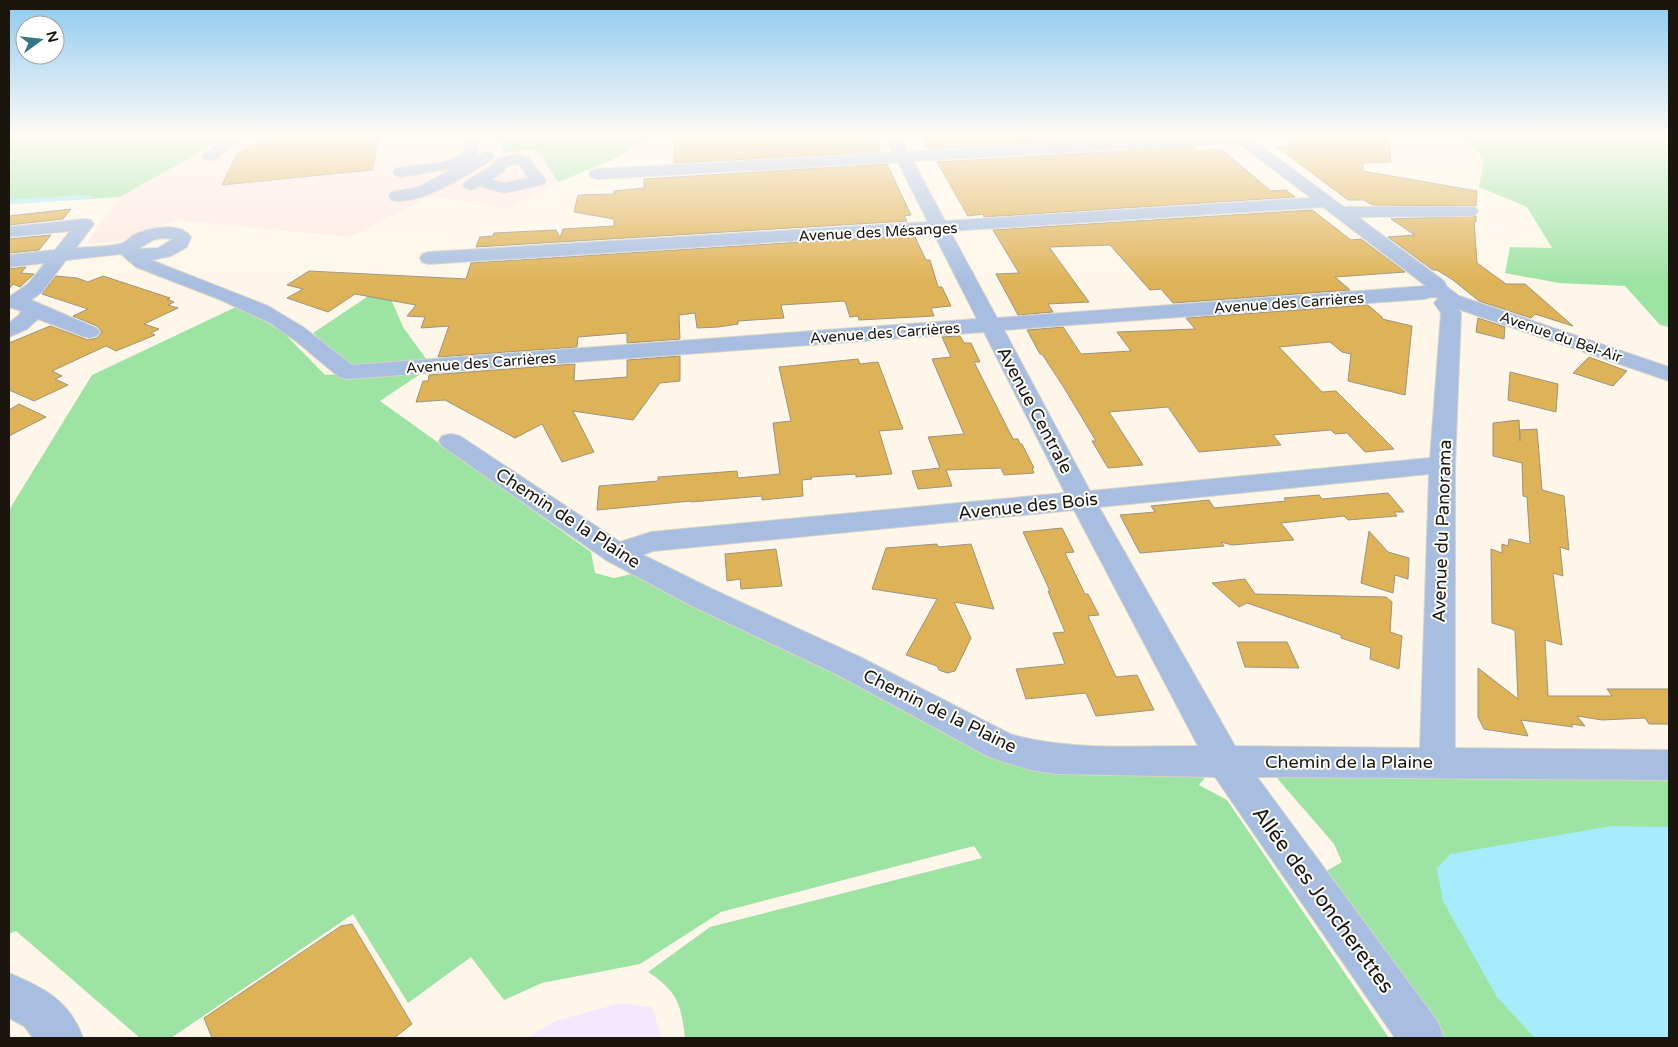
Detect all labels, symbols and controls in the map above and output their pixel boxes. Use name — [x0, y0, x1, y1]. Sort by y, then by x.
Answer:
north arrow — [15, 15, 65, 65]
text: N — [42, 29, 62, 44]
street label: Avenue des Mésanges — [798, 219, 958, 245]
street label: Avenue des Carrières — [1213, 289, 1365, 317]
street label: Avenue du Bel-Air — [1497, 308, 1625, 366]
street label: Avenue des Carrières — [809, 319, 961, 347]
street label: Avenue Centrale — [992, 343, 1078, 477]
street label: Avenue des Carrières — [405, 349, 557, 377]
street label: Avenue du Panorama — [1428, 439, 1456, 623]
street label: Chemin de la Plaine — [492, 463, 644, 573]
street label: Avenue des Bois — [957, 488, 1099, 524]
street label: Chemin de la Plaine — [860, 664, 1020, 758]
street label: Chemin de la Plaine — [1265, 751, 1433, 773]
street label: Allée des Joncherettes — [1247, 802, 1399, 998]

